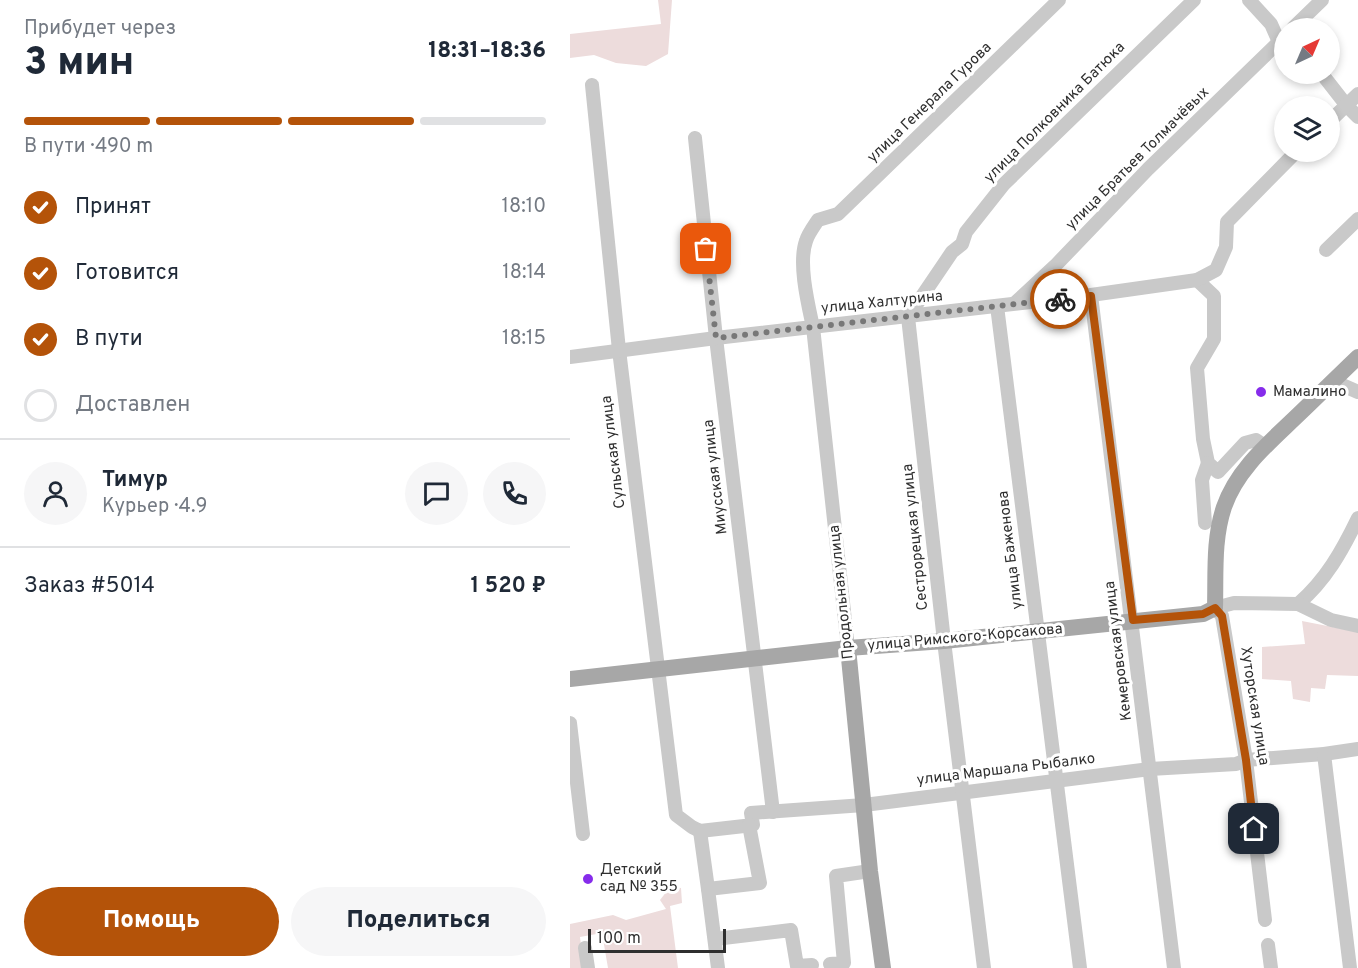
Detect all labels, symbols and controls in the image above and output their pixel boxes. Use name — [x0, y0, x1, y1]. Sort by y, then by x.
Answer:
text: Прибудет через — [24, 16, 176, 42]
north arrow — [1274, 18, 1340, 84]
map controls — [1274, 18, 1340, 162]
text: 18:31–18:36 — [428, 38, 546, 65]
street label: улица Полковника Батюка — [980, 38, 1130, 188]
street label: улица Генерала Гурова — [864, 39, 996, 167]
text: 3 мин — [24, 40, 134, 89]
street label: улица Братьев Толмачёвых — [1062, 83, 1214, 235]
button: layers — [1274, 96, 1340, 162]
text: В пути · 490 m — [24, 134, 153, 160]
icon: check — [24, 191, 57, 224]
text: Принят — [75, 194, 151, 221]
text: 18:10 — [502, 194, 546, 220]
pin — [680, 223, 731, 274]
icon: bag — [689, 232, 722, 265]
icon: check — [24, 257, 57, 290]
text: Готовится — [75, 260, 179, 287]
text: 18:14 — [502, 260, 546, 286]
courier — [1030, 269, 1090, 329]
icon: bike — [1044, 283, 1077, 316]
street label: улица Халтурина — [820, 287, 944, 319]
icon: check — [24, 323, 57, 356]
text: В пути — [75, 326, 143, 353]
text: 18:15 — [502, 326, 546, 352]
place label: Мамалино — [1273, 383, 1346, 402]
marker: Мамалино — [1254, 385, 1268, 399]
text: Доставлен — [75, 392, 190, 419]
street label: Сульская улица — [598, 394, 630, 510]
street label: Миусская улица — [700, 418, 732, 536]
button: person — [24, 462, 87, 525]
button: chat — [405, 462, 468, 525]
button: phone — [483, 462, 546, 525]
street label: Сестрорецкая улица — [899, 463, 933, 611]
text: Тимур — [102, 467, 168, 494]
street label: улица Баженова — [994, 490, 1028, 610]
text: Курьер · 4.9 — [102, 494, 207, 520]
street label: Продольная улица — [826, 524, 858, 660]
text: Заказ #5014 — [24, 573, 155, 600]
text: 1 520 ₽ — [470, 573, 546, 600]
street label: Кемеровская улица — [1101, 580, 1137, 722]
street label: улица Римского-Корсакова — [867, 620, 1063, 656]
street label: Хуторская улица — [1235, 645, 1273, 767]
street label: улица Маршала Рыбалко — [916, 750, 1096, 790]
pin — [1228, 803, 1279, 854]
icon: home — [1237, 812, 1270, 845]
place label: Детский сад № 355 — [600, 861, 678, 897]
marker: Детский сад № 355 — [581, 872, 595, 886]
button: Помощь — [24, 887, 279, 956]
button: Поделиться — [291, 887, 546, 956]
scale bar — [588, 926, 726, 954]
text: 100 m — [597, 929, 641, 949]

